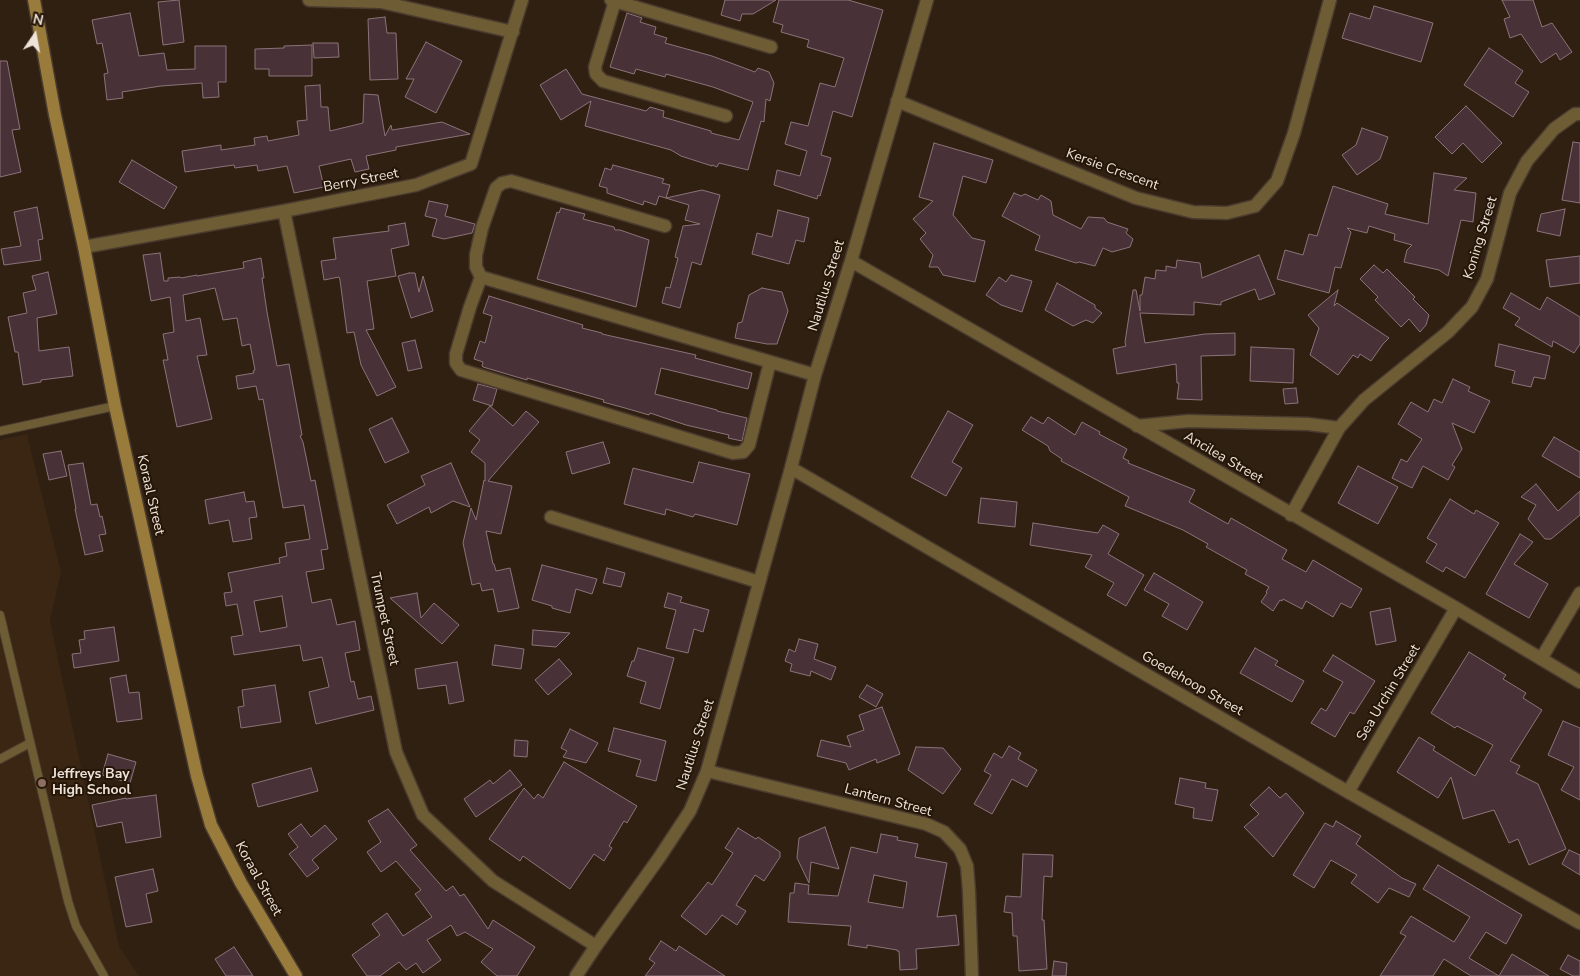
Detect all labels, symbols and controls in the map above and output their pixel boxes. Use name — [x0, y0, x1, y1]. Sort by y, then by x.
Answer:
text: N — [31, 9, 45, 30]
north arrow — [10, 10, 60, 60]
street label: Kersie Crescent — [1063, 145, 1161, 195]
street label: Berry Street — [322, 165, 400, 197]
street label: Koning Street — [1460, 195, 1502, 281]
street label: Nautilus Street — [805, 238, 849, 334]
street label: Ancilea Street — [1180, 429, 1266, 487]
street label: Koraal Street — [133, 453, 167, 537]
street label: Trumpet Street — [366, 571, 402, 667]
street label: Sea Urchin Street — [1354, 642, 1424, 744]
street label: Goedehoop Street — [1138, 648, 1246, 720]
street label: Nautilus Street — [673, 698, 719, 792]
place label: Jeffreys Bay High School — [52, 767, 131, 800]
marker: Jeffreys Bay High School — [36, 777, 48, 789]
street label: Lantern Street — [842, 781, 934, 821]
street label: Koraal Street — [231, 839, 285, 919]

